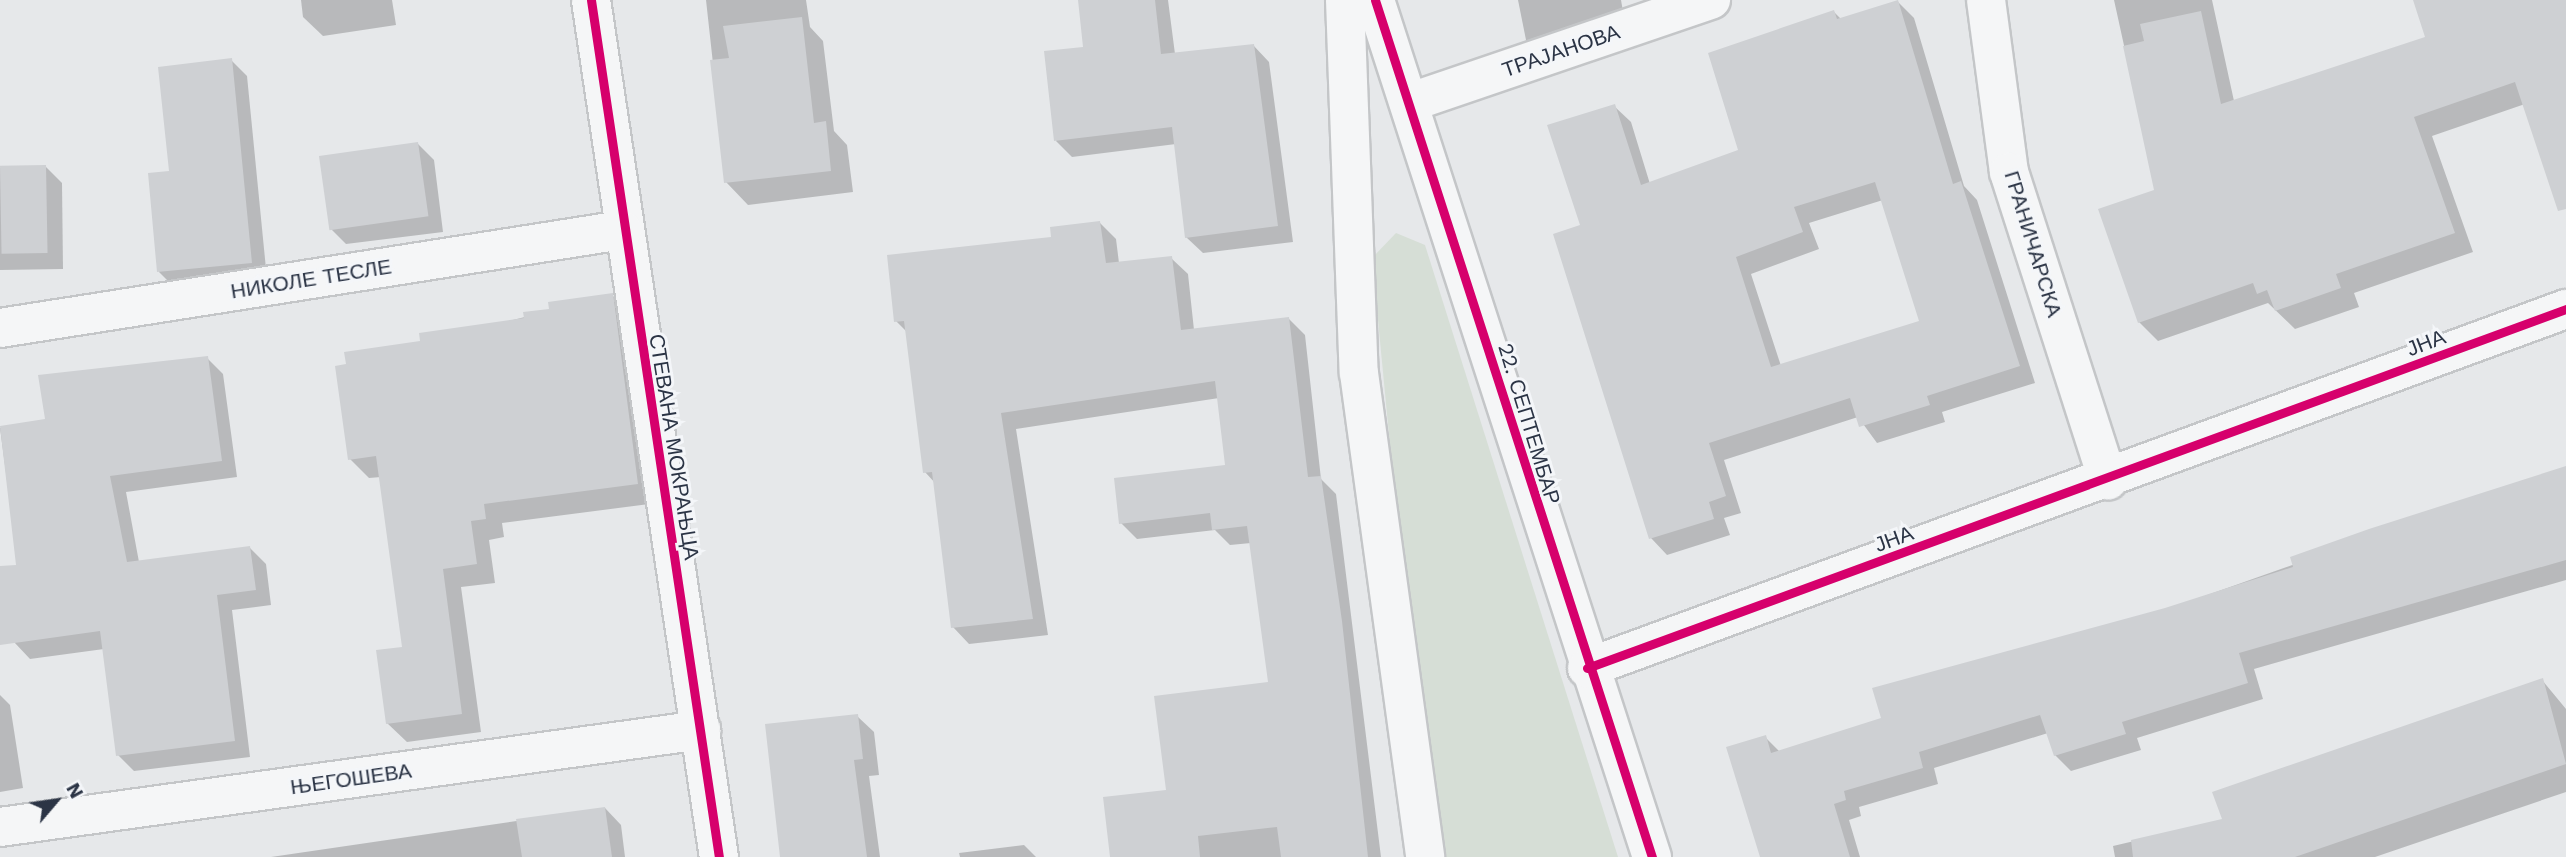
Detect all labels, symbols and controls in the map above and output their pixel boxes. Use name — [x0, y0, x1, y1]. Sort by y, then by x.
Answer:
street label: ТРАЈАНОВА — [1499, 19, 1623, 83]
street label: ГРАНИЧАРСКА — [1999, 168, 2067, 320]
street label: НИКОЛЕ ТЕСЛЕ — [229, 254, 393, 304]
street label: ЈНА — [2403, 324, 2449, 362]
street label: СТЕВАНА МОКРАЊЦА — [644, 332, 704, 562]
street label: 22. СЕПТЕМБАР — [1493, 340, 1565, 508]
street label: ЈНА — [1871, 520, 1917, 558]
street label: ЊЕГОШЕВА — [289, 758, 413, 800]
north arrow — [21, 766, 91, 836]
text: N — [61, 779, 88, 802]

